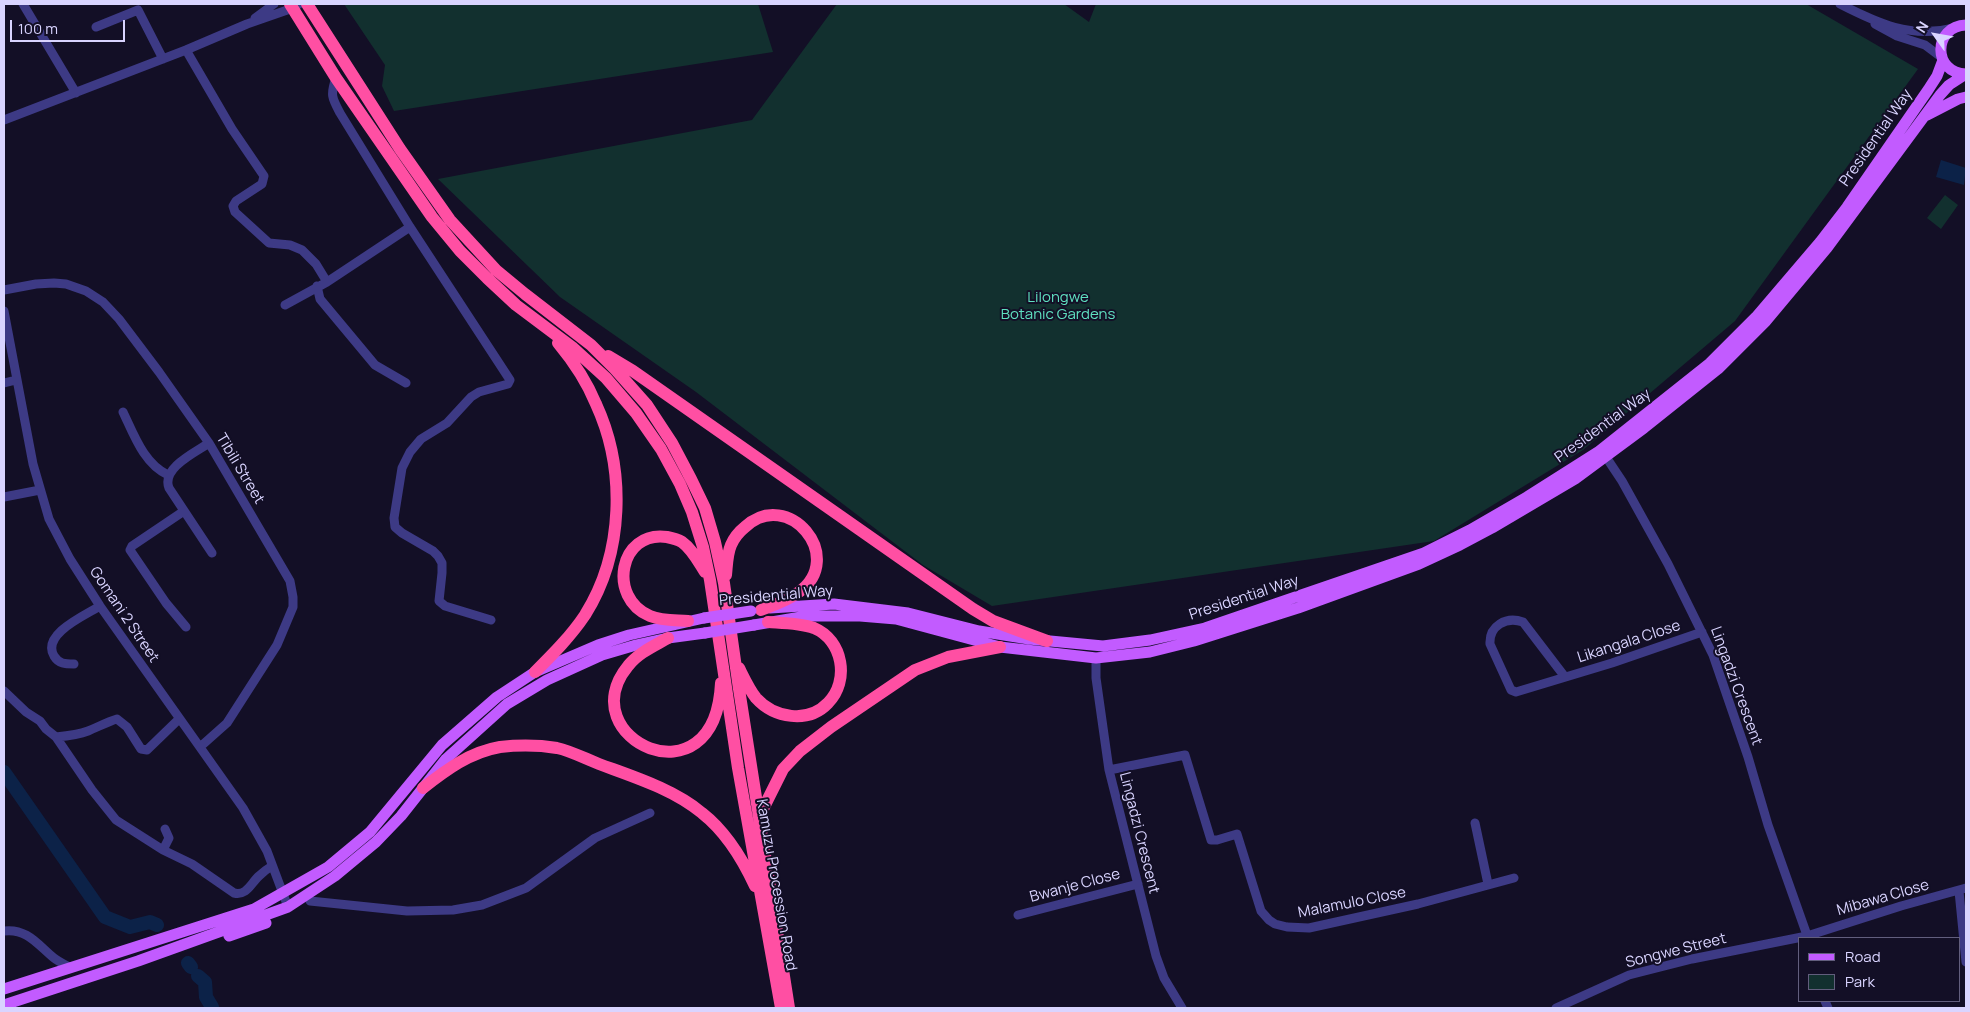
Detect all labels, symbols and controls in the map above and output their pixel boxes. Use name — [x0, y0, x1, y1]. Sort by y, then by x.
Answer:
scale bar — [12, 10, 128, 42]
north arrow — [1910, 10, 1960, 60]
text: N — [1911, 17, 1933, 36]
text: 100 m — [18, 18, 58, 39]
street label: Presidential Way — [1836, 86, 1916, 190]
park label: Lilongwe Botanic Gardens — [1001, 289, 1115, 324]
street label: Presidential Way — [1551, 385, 1655, 467]
street label: Tibili Street — [212, 431, 268, 507]
street label: Gomani 2 Street — [85, 564, 163, 666]
street label: Presidential Way — [1187, 572, 1301, 624]
street label: Presidential Way — [718, 582, 834, 610]
street label: Likangala Close — [1575, 617, 1683, 667]
street label: Lingadzi Crescent — [1706, 624, 1766, 748]
street label: Lingadzi Crescent — [1115, 770, 1163, 896]
street label: Kamuzu Procession Road — [752, 798, 800, 972]
street label: Bwanje Close — [1028, 865, 1122, 907]
street label: Mibawa Close — [1835, 876, 1931, 920]
street label: Malamulo Close — [1297, 884, 1407, 922]
street label: Songwe Street — [1624, 930, 1728, 972]
legend — [1798, 937, 1960, 1002]
text: Road — [1845, 946, 1881, 967]
text: Park — [1845, 971, 1875, 992]

